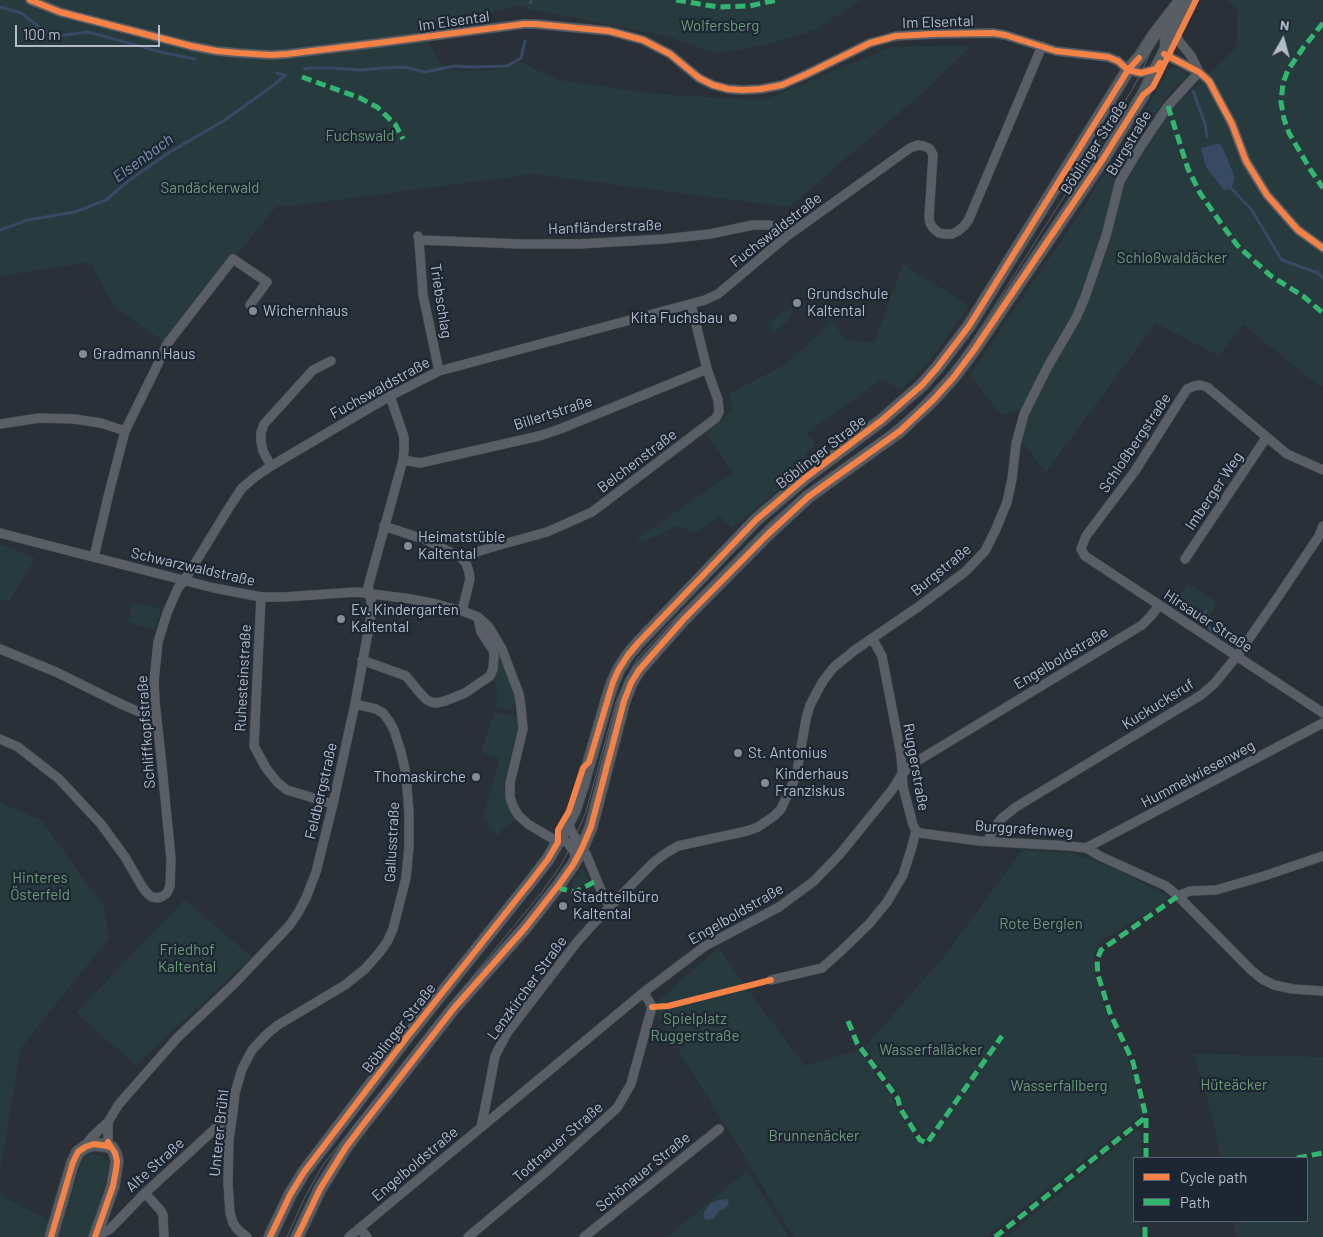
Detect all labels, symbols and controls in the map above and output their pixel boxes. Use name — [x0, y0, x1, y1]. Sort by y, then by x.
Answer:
street label: Im Elsental — [417, 7, 491, 35]
street label: Im Elsental — [902, 12, 974, 32]
scale bar — [18, 15, 162, 47]
north arrow — [1258, 15, 1308, 65]
text: N — [1279, 16, 1291, 34]
park label: Wolfersberg — [681, 17, 759, 35]
text: 100 m — [23, 25, 61, 43]
street label: Böblinger Straße — [1057, 96, 1131, 198]
street label: Burgstraße — [1103, 107, 1155, 179]
park label: Fuchswald — [326, 127, 394, 145]
water label: Elsenbach — [109, 130, 177, 186]
park label: Sandäckerwald — [161, 179, 259, 197]
street label: Fuchswaldstraße — [727, 189, 825, 271]
street label: Hanfländerstraße — [548, 216, 662, 238]
park label: Schloßwaldäcker — [1117, 249, 1227, 267]
street label: Triebschlag — [426, 262, 456, 340]
place label: Grundschule Kaltental — [807, 285, 888, 320]
marker: Grundschule Kaltental — [791, 297, 803, 309]
place label: Wichernhaus — [263, 302, 348, 320]
marker: Wichernhaus — [247, 305, 259, 317]
place label: Kita Fuchsbau — [631, 309, 723, 327]
marker: Kita Fuchsbau — [727, 312, 739, 324]
place label: Gradmann Haus — [93, 345, 195, 363]
marker: Gradmann Haus — [77, 348, 89, 360]
street label: Fuchswaldstraße — [327, 353, 433, 423]
street label: Schloßbergstraße — [1095, 390, 1175, 496]
street label: Billertstraße — [512, 392, 594, 434]
street label: Böblinger Straße — [772, 411, 870, 493]
street label: Belchenstraße — [594, 425, 680, 497]
street label: Imberger Weg — [1181, 448, 1247, 534]
place label: Heimatstüble Kaltental — [418, 528, 505, 563]
marker: Heimatstüble Kaltental — [402, 540, 414, 552]
street label: Burgstraße — [907, 540, 975, 600]
street label: Schwarzwaldstraße — [129, 544, 257, 590]
street label: Hirsauer Straße — [1160, 586, 1256, 656]
place label: Ev. Kindergarten Kaltental — [351, 601, 459, 636]
marker: Ev. Kindergarten Kaltental — [335, 613, 347, 625]
street label: Engelboldstraße — [1011, 623, 1111, 693]
street label: Ruhesteinstraße — [231, 624, 255, 732]
street label: Schliffkopfstraße — [133, 675, 159, 789]
street label: Kuckucksruf — [1119, 675, 1197, 733]
street label: Ruggerstraße — [899, 722, 933, 812]
street label: Hummelwiesenweg — [1138, 736, 1258, 812]
street label: Feldbergstraße — [301, 741, 341, 841]
place label: St. Antonius — [748, 744, 827, 762]
marker: St. Antonius — [732, 747, 744, 759]
place label: Kinderhaus Franziskus — [775, 765, 849, 800]
place label: Thomaskirche — [374, 768, 466, 786]
marker: Thomaskirche — [470, 771, 482, 783]
marker: Kinderhaus Franziskus — [759, 777, 771, 789]
street label: Gallusstraße — [381, 801, 403, 883]
street label: Burggrafenweg — [974, 817, 1074, 841]
park label: Hinteres Österfeld — [10, 869, 70, 904]
street label: Engelboldstraße — [685, 880, 787, 948]
place label: Stadtteilbüro Kaltental — [573, 888, 659, 923]
marker: Stadtteilbüro Kaltental — [557, 900, 569, 912]
park label: Rote Berglen — [999, 915, 1083, 933]
street label: Lenzkircher Straße — [483, 933, 571, 1043]
park label: Friedhof Kaltental — [158, 941, 216, 976]
street label: Böblinger Straße — [358, 979, 440, 1077]
park label: Spielplatz Ruggerstraße — [651, 1010, 739, 1045]
park label: Wasserfalläcker — [879, 1041, 983, 1059]
park label: Hüteäcker — [1200, 1076, 1268, 1094]
park label: Wasserfallberg — [1010, 1077, 1108, 1095]
street label: Unterer Brühl — [205, 1089, 233, 1177]
street label: Todtnauer Straße — [509, 1098, 607, 1186]
street label: Engelboldstraße — [368, 1123, 462, 1205]
park label: Brunnenäcker — [768, 1127, 860, 1145]
street label: Schönauer Straße — [592, 1128, 694, 1216]
street label: Alte Straße — [122, 1134, 188, 1196]
legend — [1133, 1157, 1308, 1222]
text: Cycle path — [1180, 1168, 1247, 1186]
text: Path — [1180, 1193, 1210, 1211]

